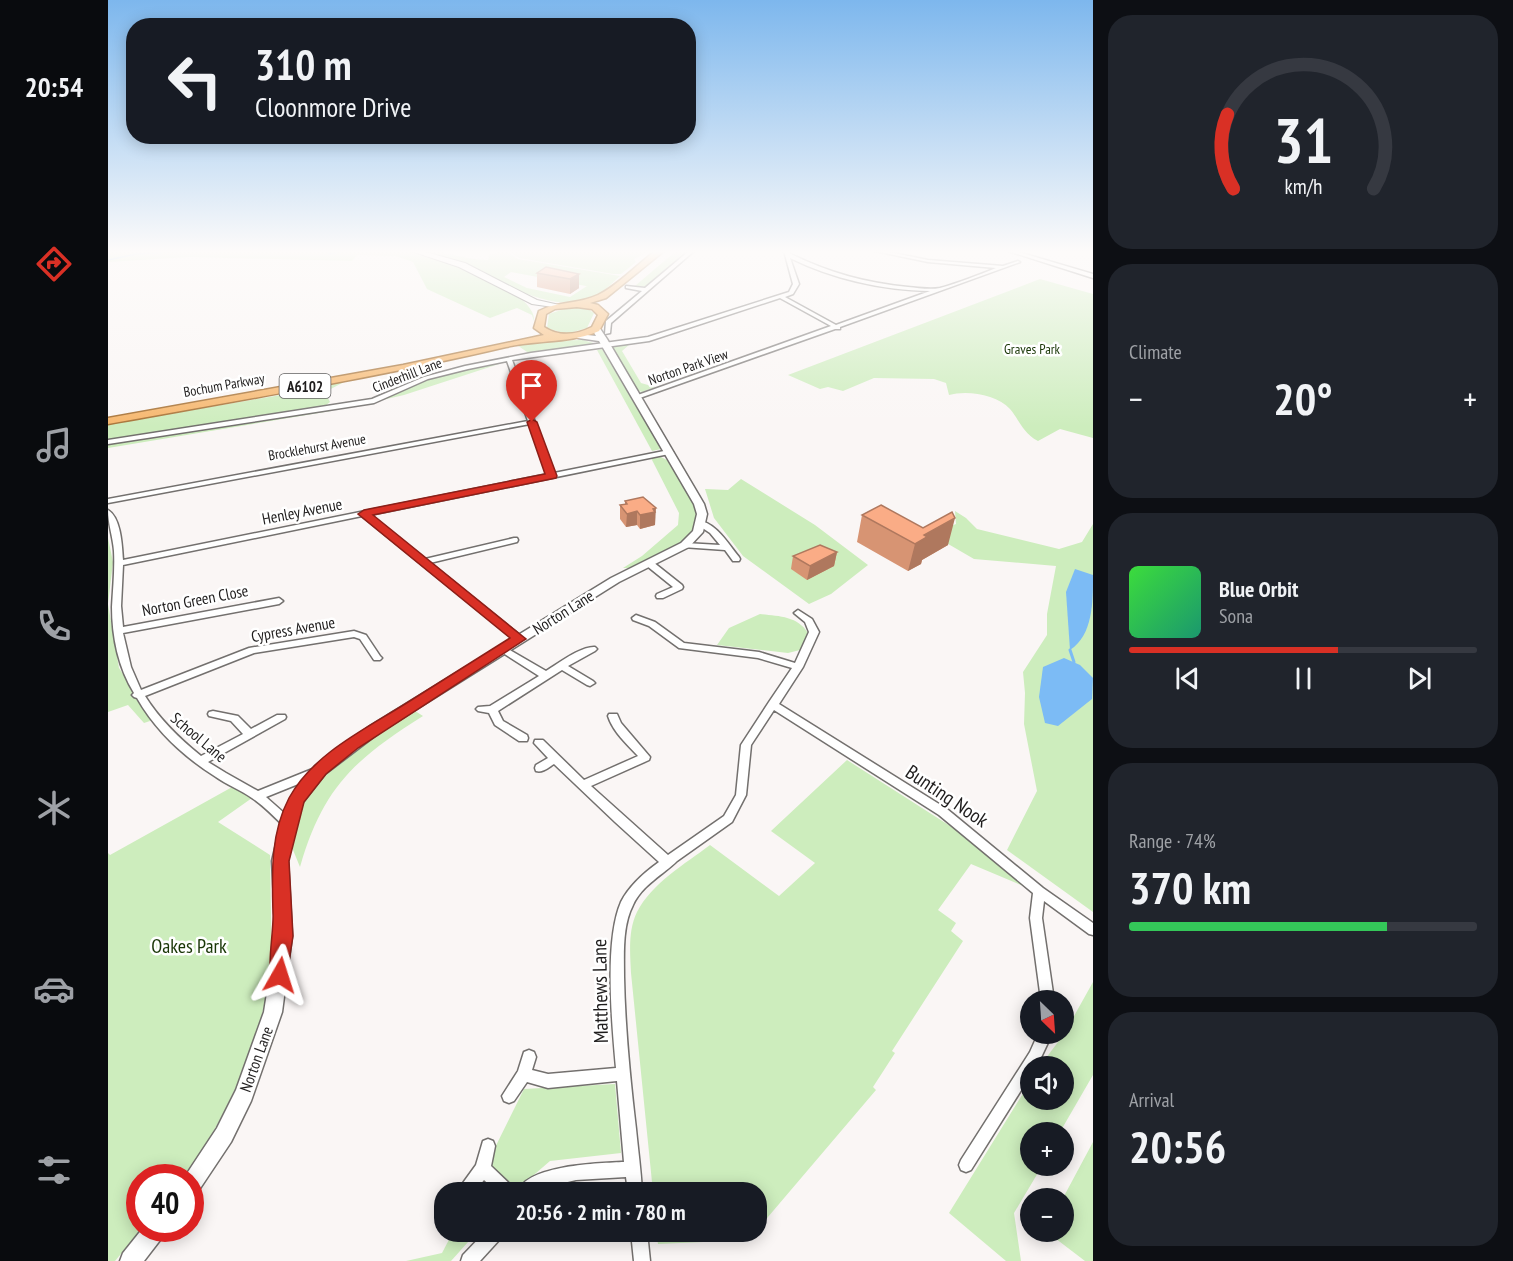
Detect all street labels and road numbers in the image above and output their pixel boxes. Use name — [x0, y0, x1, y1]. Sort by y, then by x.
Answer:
street label: Norton Park View — [646, 345, 731, 389]
street label: Cinderhill Lane — [370, 353, 445, 397]
street label: Bochum Parkway — [182, 369, 267, 401]
road number: A6102 — [280, 374, 330, 398]
street label: Brocklehurst Avenue — [267, 430, 367, 464]
street label: Henley Avenue — [260, 493, 344, 529]
street label: Norton Green Close — [140, 580, 250, 620]
street label: Norton Lane — [529, 585, 597, 639]
street label: Cypress Avenue — [249, 612, 337, 646]
street label: School Lane — [167, 708, 231, 766]
street label: Bunting Nook — [901, 759, 994, 833]
street label: Matthews Lane — [586, 939, 614, 1043]
street label: Norton Lane — [235, 1023, 277, 1095]

